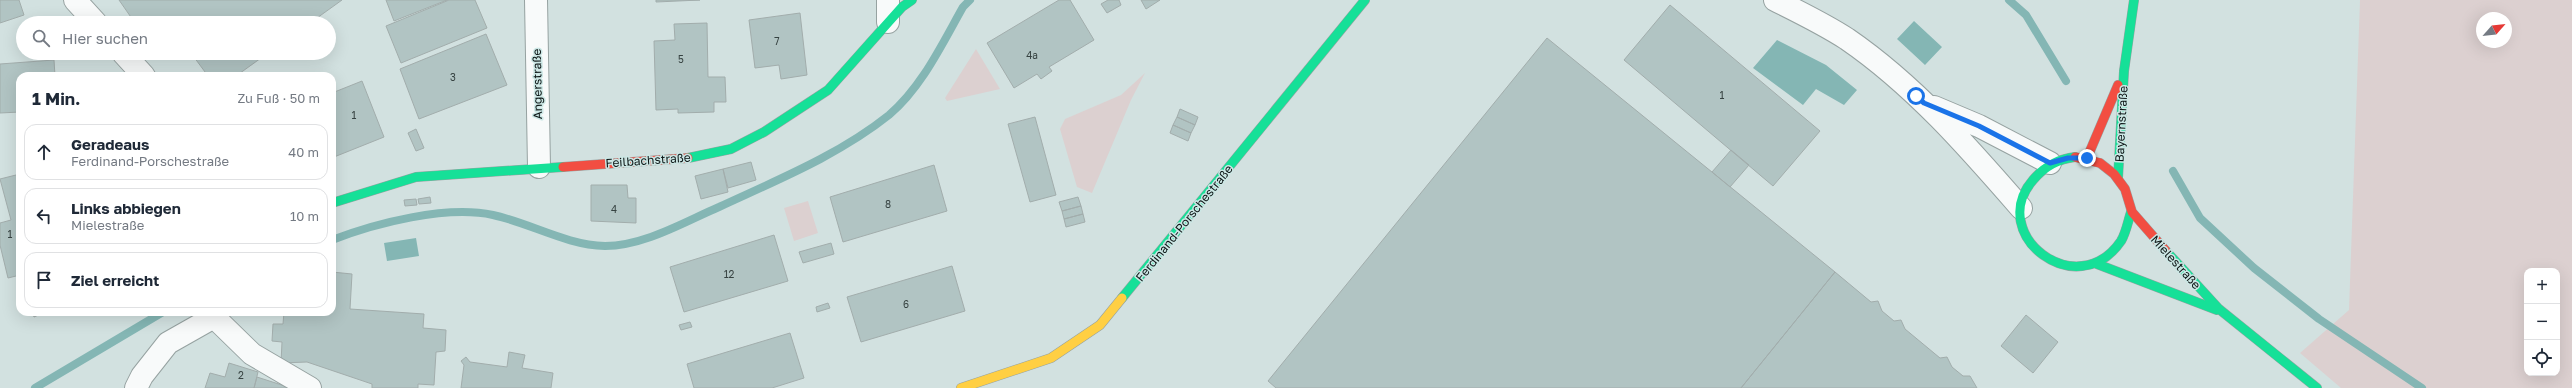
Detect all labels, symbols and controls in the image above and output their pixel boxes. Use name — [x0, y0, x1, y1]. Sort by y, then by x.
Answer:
north arrow — [2476, 12, 2512, 48]
search box — [16, 16, 336, 60]
icon: search — [30, 27, 52, 49]
text: Hier suchen — [62, 29, 148, 47]
house number: 7 — [774, 35, 780, 47]
street label: Angerstraße — [529, 48, 545, 120]
house number: 4a — [1026, 49, 1038, 61]
house number: 5 — [678, 53, 684, 65]
house number: 3 — [450, 71, 456, 83]
street label: Bayernstraße — [2112, 85, 2130, 163]
route start — [1907, 87, 1925, 105]
text: 1 Min. — [32, 88, 81, 109]
house number: 1 — [1720, 89, 1725, 101]
text: Zu Fuß · 50 m — [237, 90, 320, 106]
house number: 1 — [352, 109, 357, 121]
text: Geradeaus — [71, 135, 149, 153]
icon: ahead — [33, 141, 55, 163]
text: 40 m — [288, 144, 319, 160]
route end — [2078, 149, 2096, 167]
street label: Feilbachstraße — [605, 150, 691, 170]
text: Ferdinand-Porschestraße — [71, 153, 229, 169]
street label: Ferdinand-Porschestraße — [1132, 162, 1236, 284]
house number: 8 — [885, 198, 891, 210]
text: Links abbiegen — [71, 199, 181, 217]
house number: 4 — [611, 203, 617, 215]
icon: left — [33, 205, 55, 227]
text: 10 m — [290, 208, 319, 224]
text: Mielestraße — [71, 217, 144, 233]
house number: 1 — [8, 228, 13, 240]
street label: Mielestraße — [2148, 232, 2204, 292]
house number: 12 — [724, 268, 735, 280]
map controls — [2524, 268, 2560, 376]
button: + — [2524, 268, 2560, 304]
icon: arrive — [33, 269, 55, 291]
text: Ziel erreicht — [71, 271, 159, 289]
house number: 6 — [903, 298, 909, 310]
button: − — [2524, 304, 2560, 340]
button: locate — [2524, 340, 2560, 376]
house number: 2 — [238, 369, 244, 381]

